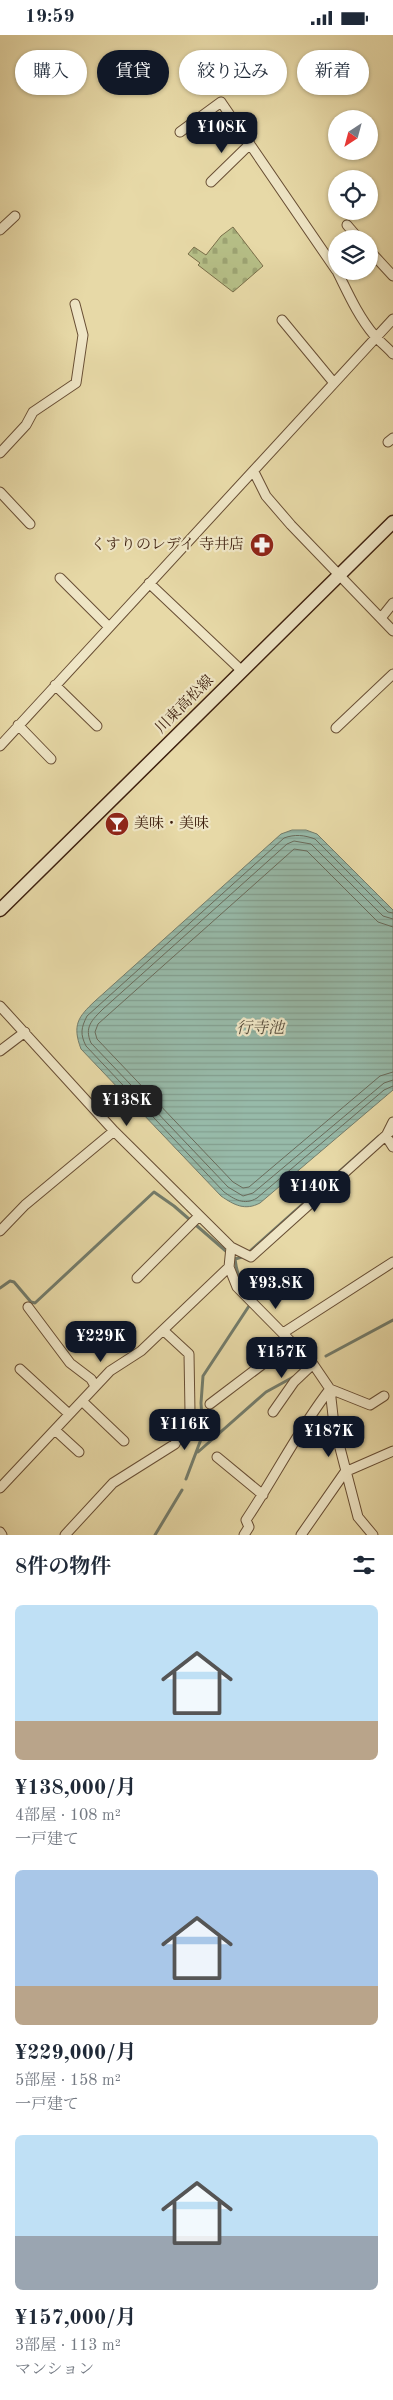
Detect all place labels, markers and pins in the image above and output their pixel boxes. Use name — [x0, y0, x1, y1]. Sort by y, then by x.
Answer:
pin: ¥108K — [187, 111, 257, 154]
pharmacy icon: くすりのレデイ 寺井店 — [249, 532, 275, 558]
place label: くすりのレデイ 寺井店 — [91, 536, 244, 553]
bar icon: 美味・美味 — [104, 811, 130, 837]
place label: 美味・美味 — [134, 815, 209, 832]
pin: ¥138K — [92, 1085, 162, 1127]
pin: ¥140K — [280, 1171, 350, 1213]
pin: ¥93.8K — [235, 1267, 317, 1310]
pin: ¥229K — [66, 1321, 136, 1363]
pin: ¥157K — [247, 1337, 317, 1379]
pin: ¥116K — [150, 1409, 220, 1451]
pin: ¥187K — [294, 1415, 364, 1458]

